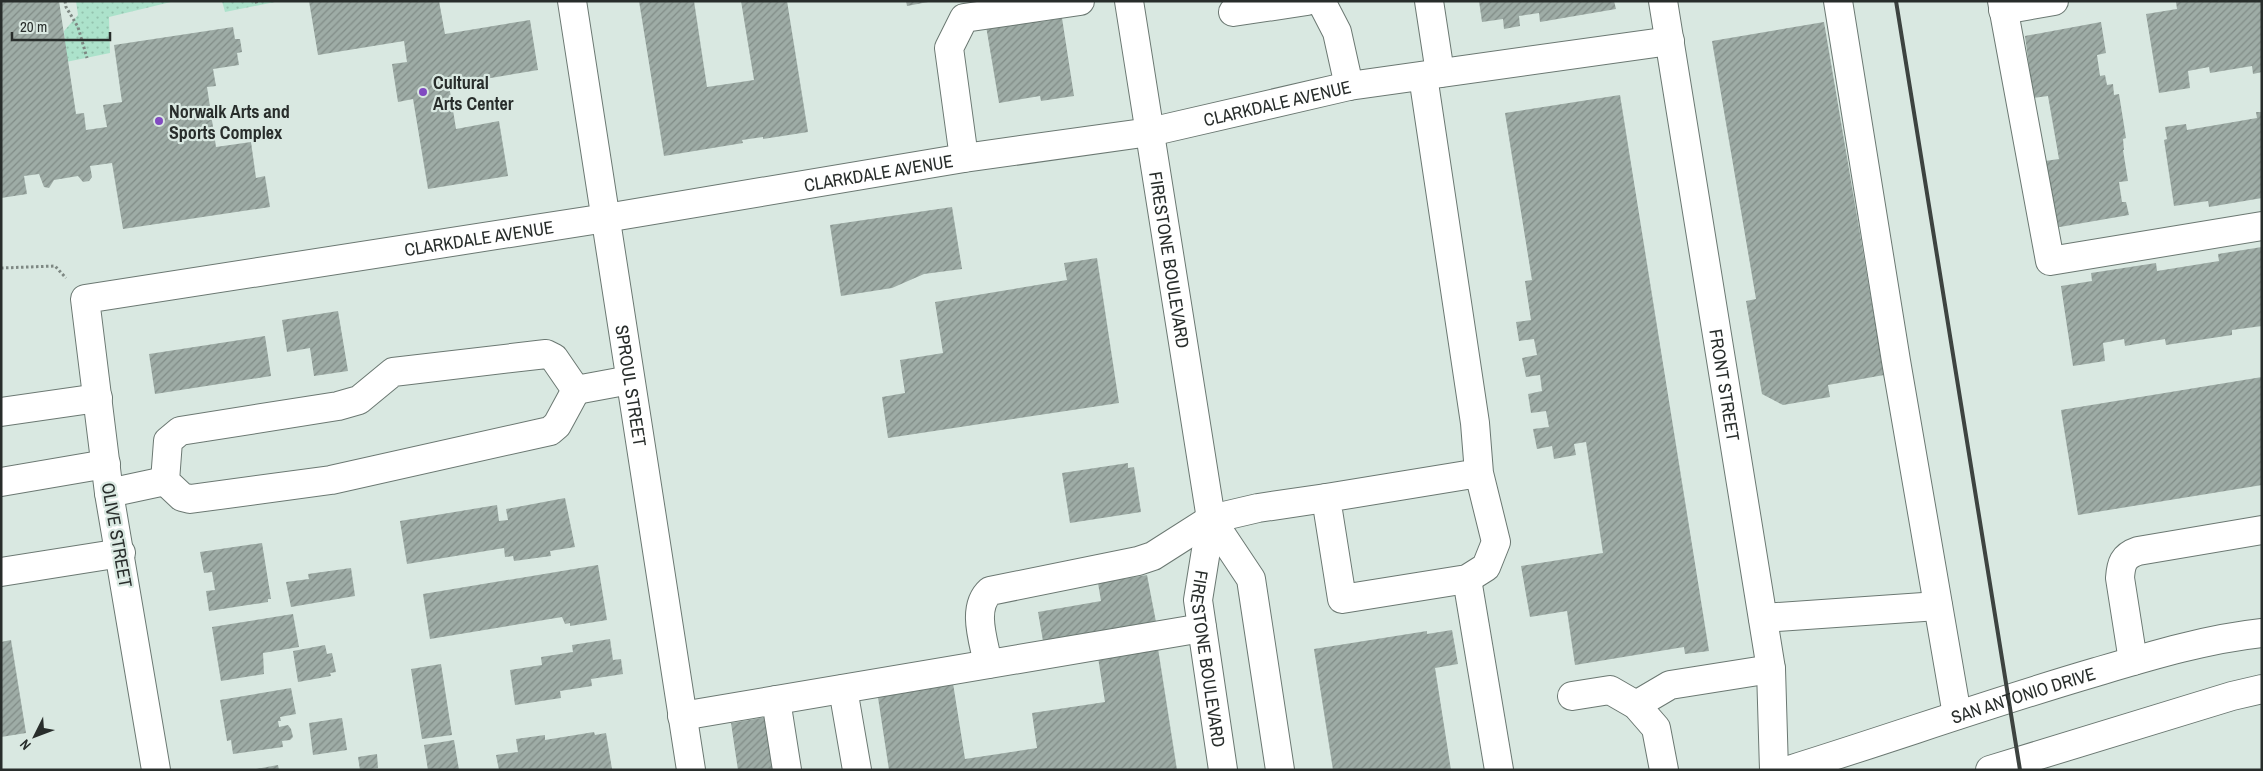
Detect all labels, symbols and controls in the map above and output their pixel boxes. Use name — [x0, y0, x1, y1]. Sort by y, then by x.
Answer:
scale bar — [12, 10, 110, 42]
text: 20 m — [20, 16, 47, 37]
place label: Cultural Arts Center — [433, 70, 514, 116]
street label: CLARKDALE AVENUE — [1201, 73, 1353, 132]
marker: Cultural Arts Center — [417, 86, 429, 98]
place label: Norwalk Arts and Sports Complex — [169, 99, 290, 145]
marker: Norwalk Arts and Sports Complex — [153, 115, 165, 127]
street label: CLARKDALE AVENUE — [802, 148, 955, 197]
street label: FIRESTONE BOULEVARD — [1144, 170, 1196, 350]
street label: CLARKDALE AVENUE — [402, 214, 555, 262]
street label: SPROUL STREET — [610, 323, 653, 448]
street label: FRONT STREET — [1704, 327, 1746, 443]
street label: OLIVE STREET — [96, 481, 138, 589]
street label: FIRESTONE BOULEVARD — [1185, 569, 1232, 749]
street label: SAN ANTONIO DRIVE — [1948, 660, 2098, 729]
north arrow — [10, 711, 60, 761]
text: N — [16, 736, 35, 754]

